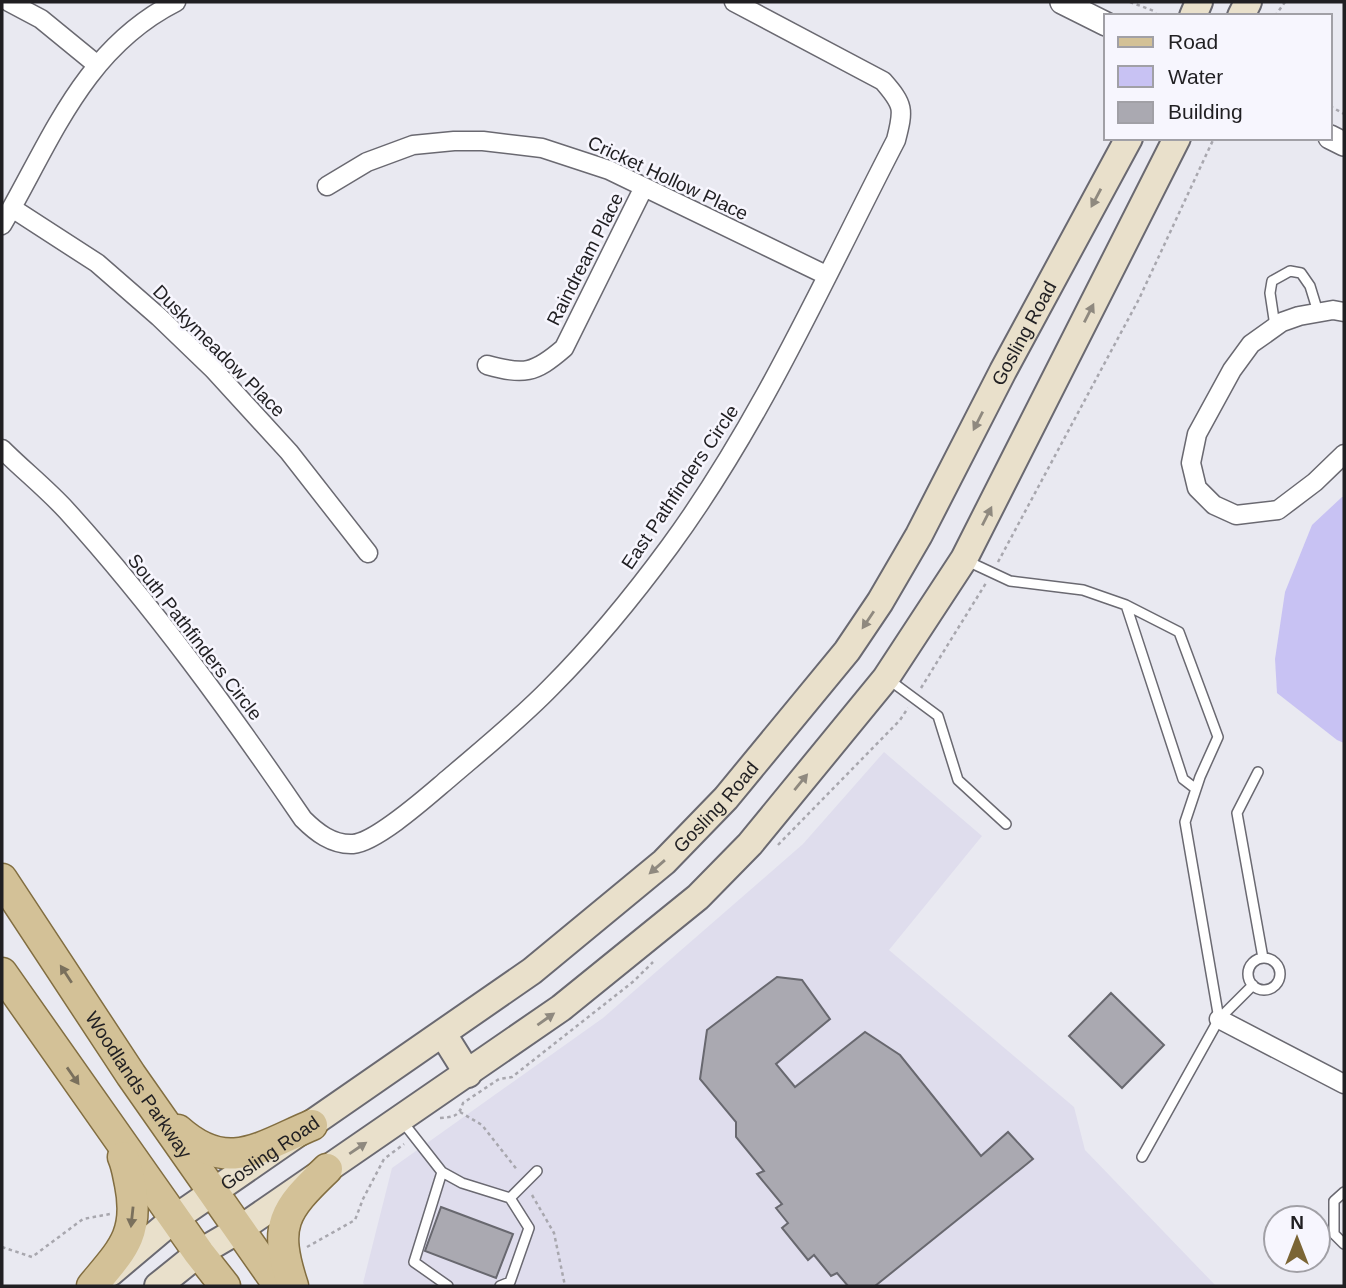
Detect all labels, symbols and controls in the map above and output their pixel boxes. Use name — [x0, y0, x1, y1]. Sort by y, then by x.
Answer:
legend — [1104, 14, 1332, 140]
text: Road — [1168, 30, 1218, 53]
text: Water — [1168, 65, 1223, 88]
text: Building — [1168, 100, 1243, 123]
street label: Cricket Hollow Place — [585, 132, 751, 224]
street label: Raindream Place — [543, 189, 627, 329]
one-way arrow — [1091, 189, 1103, 209]
street label: Gosling Road — [987, 277, 1060, 389]
street label: Duskymeadow Place — [149, 281, 289, 421]
one-way arrow — [1084, 303, 1095, 323]
street label: East Pathfinders Circle — [617, 401, 743, 573]
one-way arrow — [972, 411, 983, 431]
one-way arrow — [981, 506, 992, 526]
street label: South Pathfinders Circle — [124, 550, 266, 724]
one-way arrow — [862, 610, 875, 629]
street label: Gosling Road — [669, 757, 762, 856]
one-way arrow — [793, 774, 808, 791]
one-way arrow — [649, 859, 666, 874]
one-way arrow — [59, 965, 72, 984]
street label: Woodlands Parkway — [81, 1007, 197, 1162]
one-way arrow — [537, 1012, 555, 1026]
one-way arrow — [66, 1067, 80, 1085]
street label: Gosling Road — [216, 1111, 323, 1194]
one-way arrow — [349, 1141, 367, 1155]
north arrow — [1262, 1204, 1332, 1274]
one-way arrow — [127, 1206, 138, 1228]
text: N — [1290, 1212, 1304, 1233]

